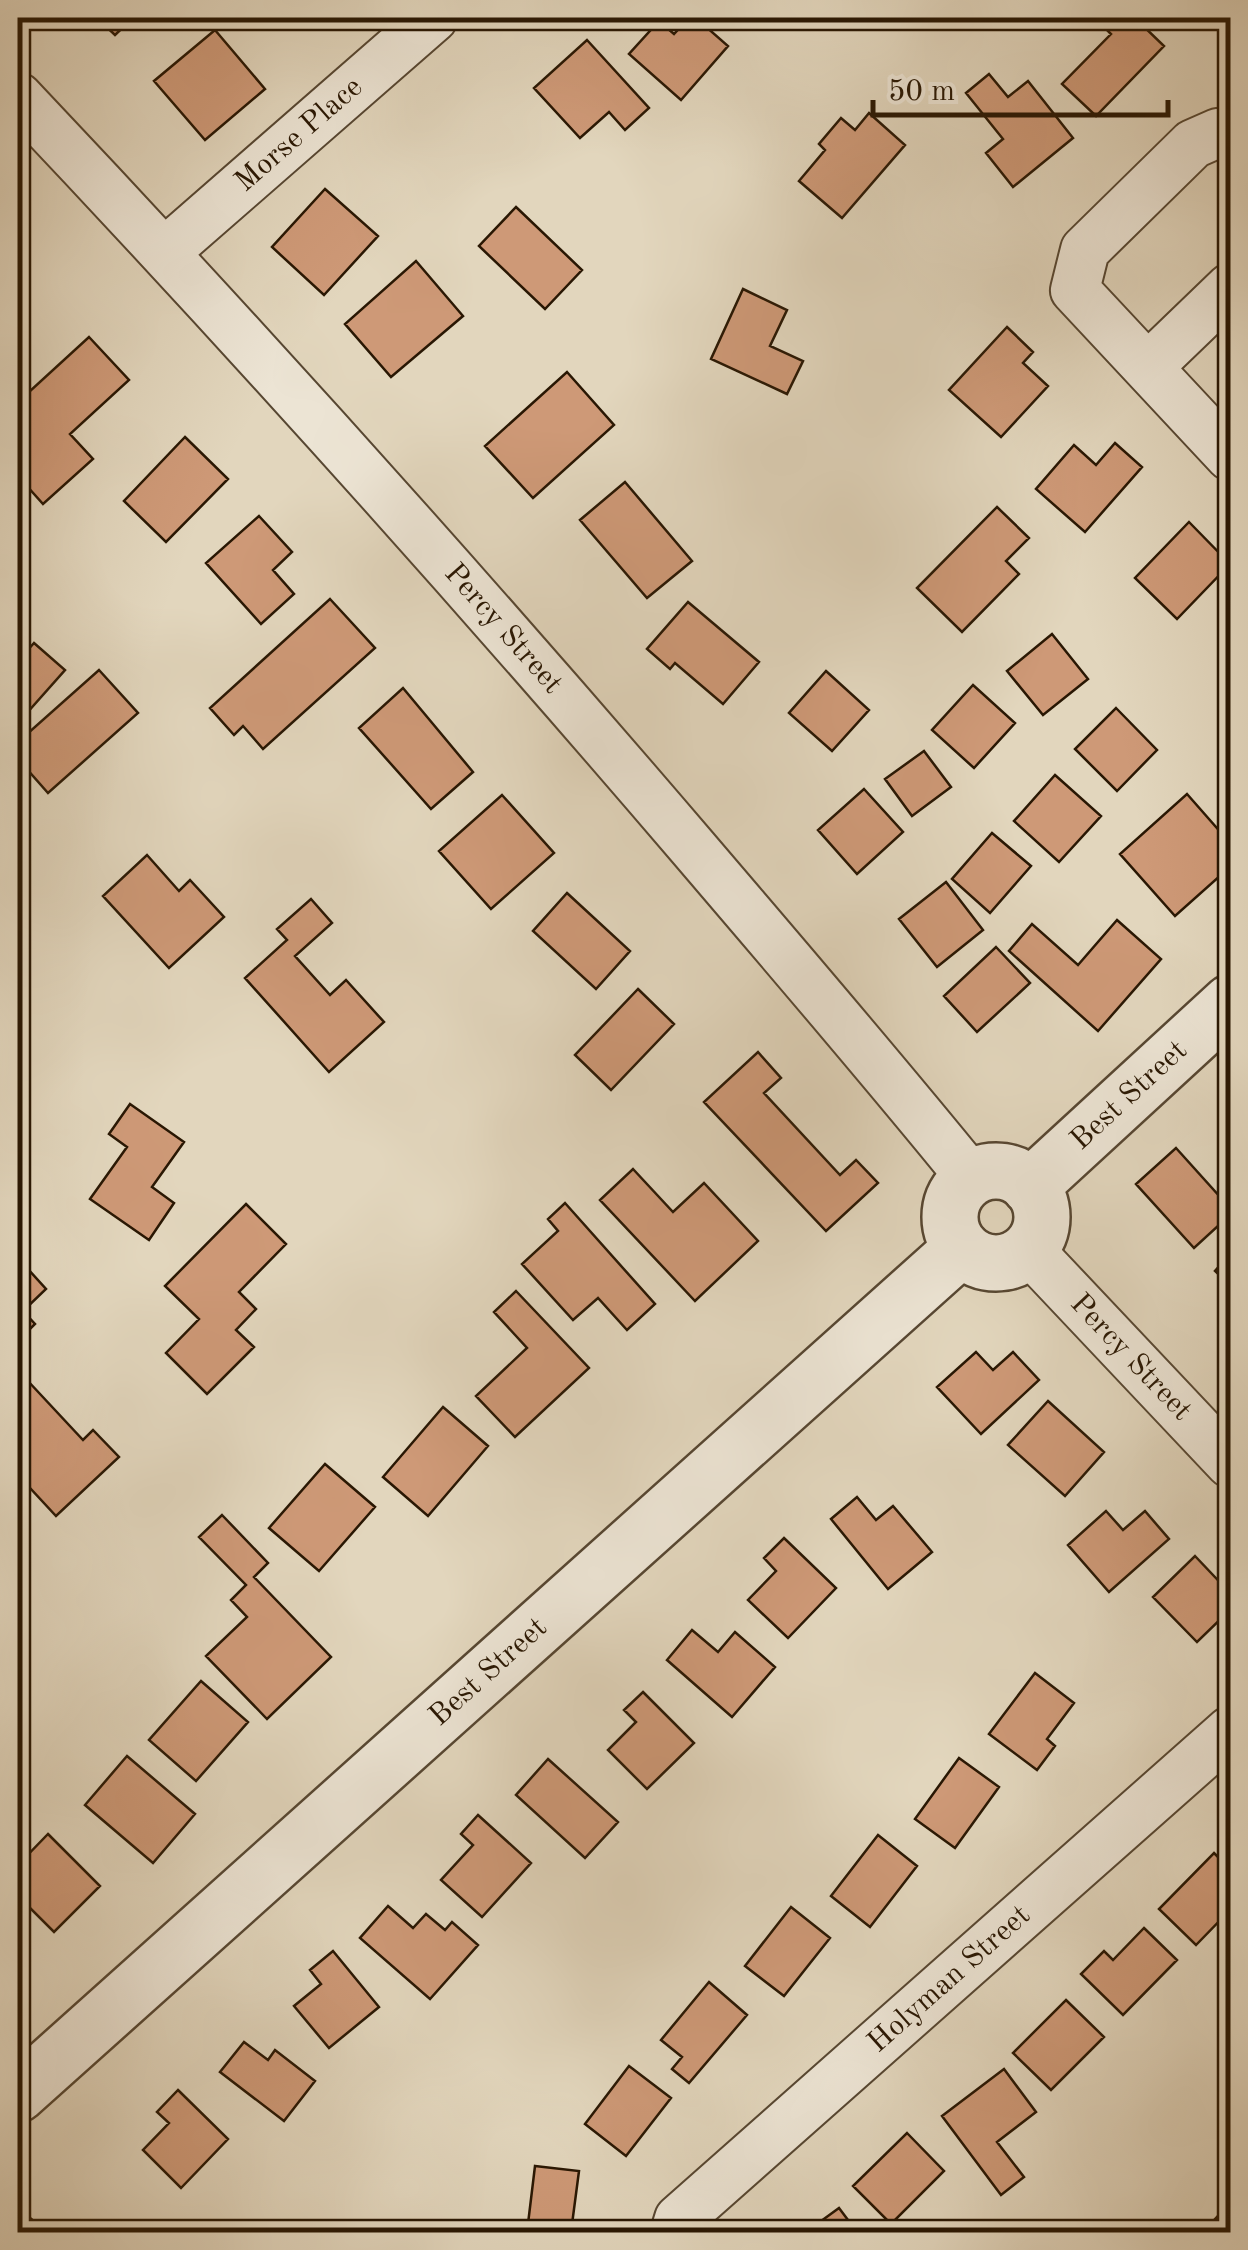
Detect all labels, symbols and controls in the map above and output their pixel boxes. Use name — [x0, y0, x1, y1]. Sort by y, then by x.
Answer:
scale bar — [873, 55, 1168, 117]
street label: Morse Place — [230, 72, 368, 198]
text: 50 m — [888, 77, 955, 107]
street label: Percy Street — [438, 558, 568, 700]
street label: Best Street — [1065, 1035, 1193, 1156]
street label: Percy Street — [1064, 1288, 1197, 1427]
street label: Best Street — [424, 1612, 553, 1732]
street label: Holyman Street — [863, 1900, 1036, 2059]

